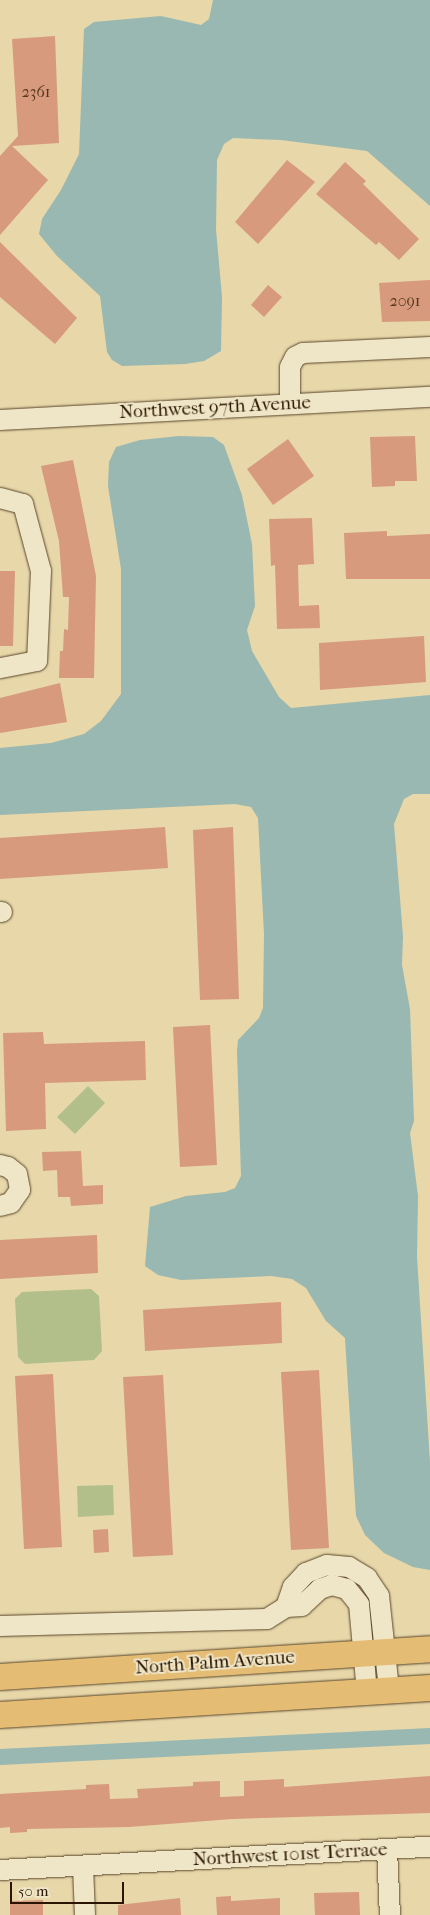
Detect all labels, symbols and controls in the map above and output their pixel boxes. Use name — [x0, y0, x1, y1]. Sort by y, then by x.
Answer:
house number: 2361 — [21, 82, 51, 102]
house number: 2091 — [389, 291, 421, 311]
street label: Northwest 97th Avenue — [119, 392, 311, 424]
street label: North Palm Avenue — [134, 1646, 296, 1680]
street label: Northwest 101st Terrace — [192, 1839, 388, 1871]
scale bar — [12, 1872, 126, 1904]
text: 50 m — [18, 1882, 48, 1900]

